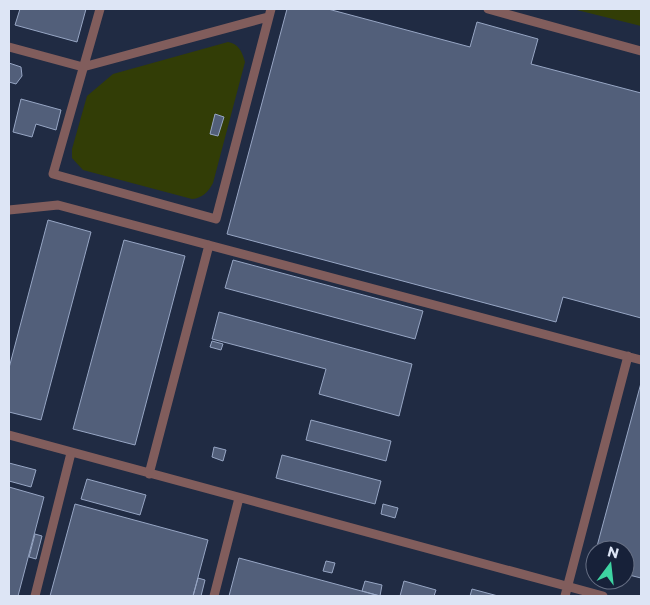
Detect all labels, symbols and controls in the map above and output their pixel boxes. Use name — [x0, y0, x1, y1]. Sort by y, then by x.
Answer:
north arrow — [585, 540, 635, 590]
text: N — [606, 542, 621, 563]

